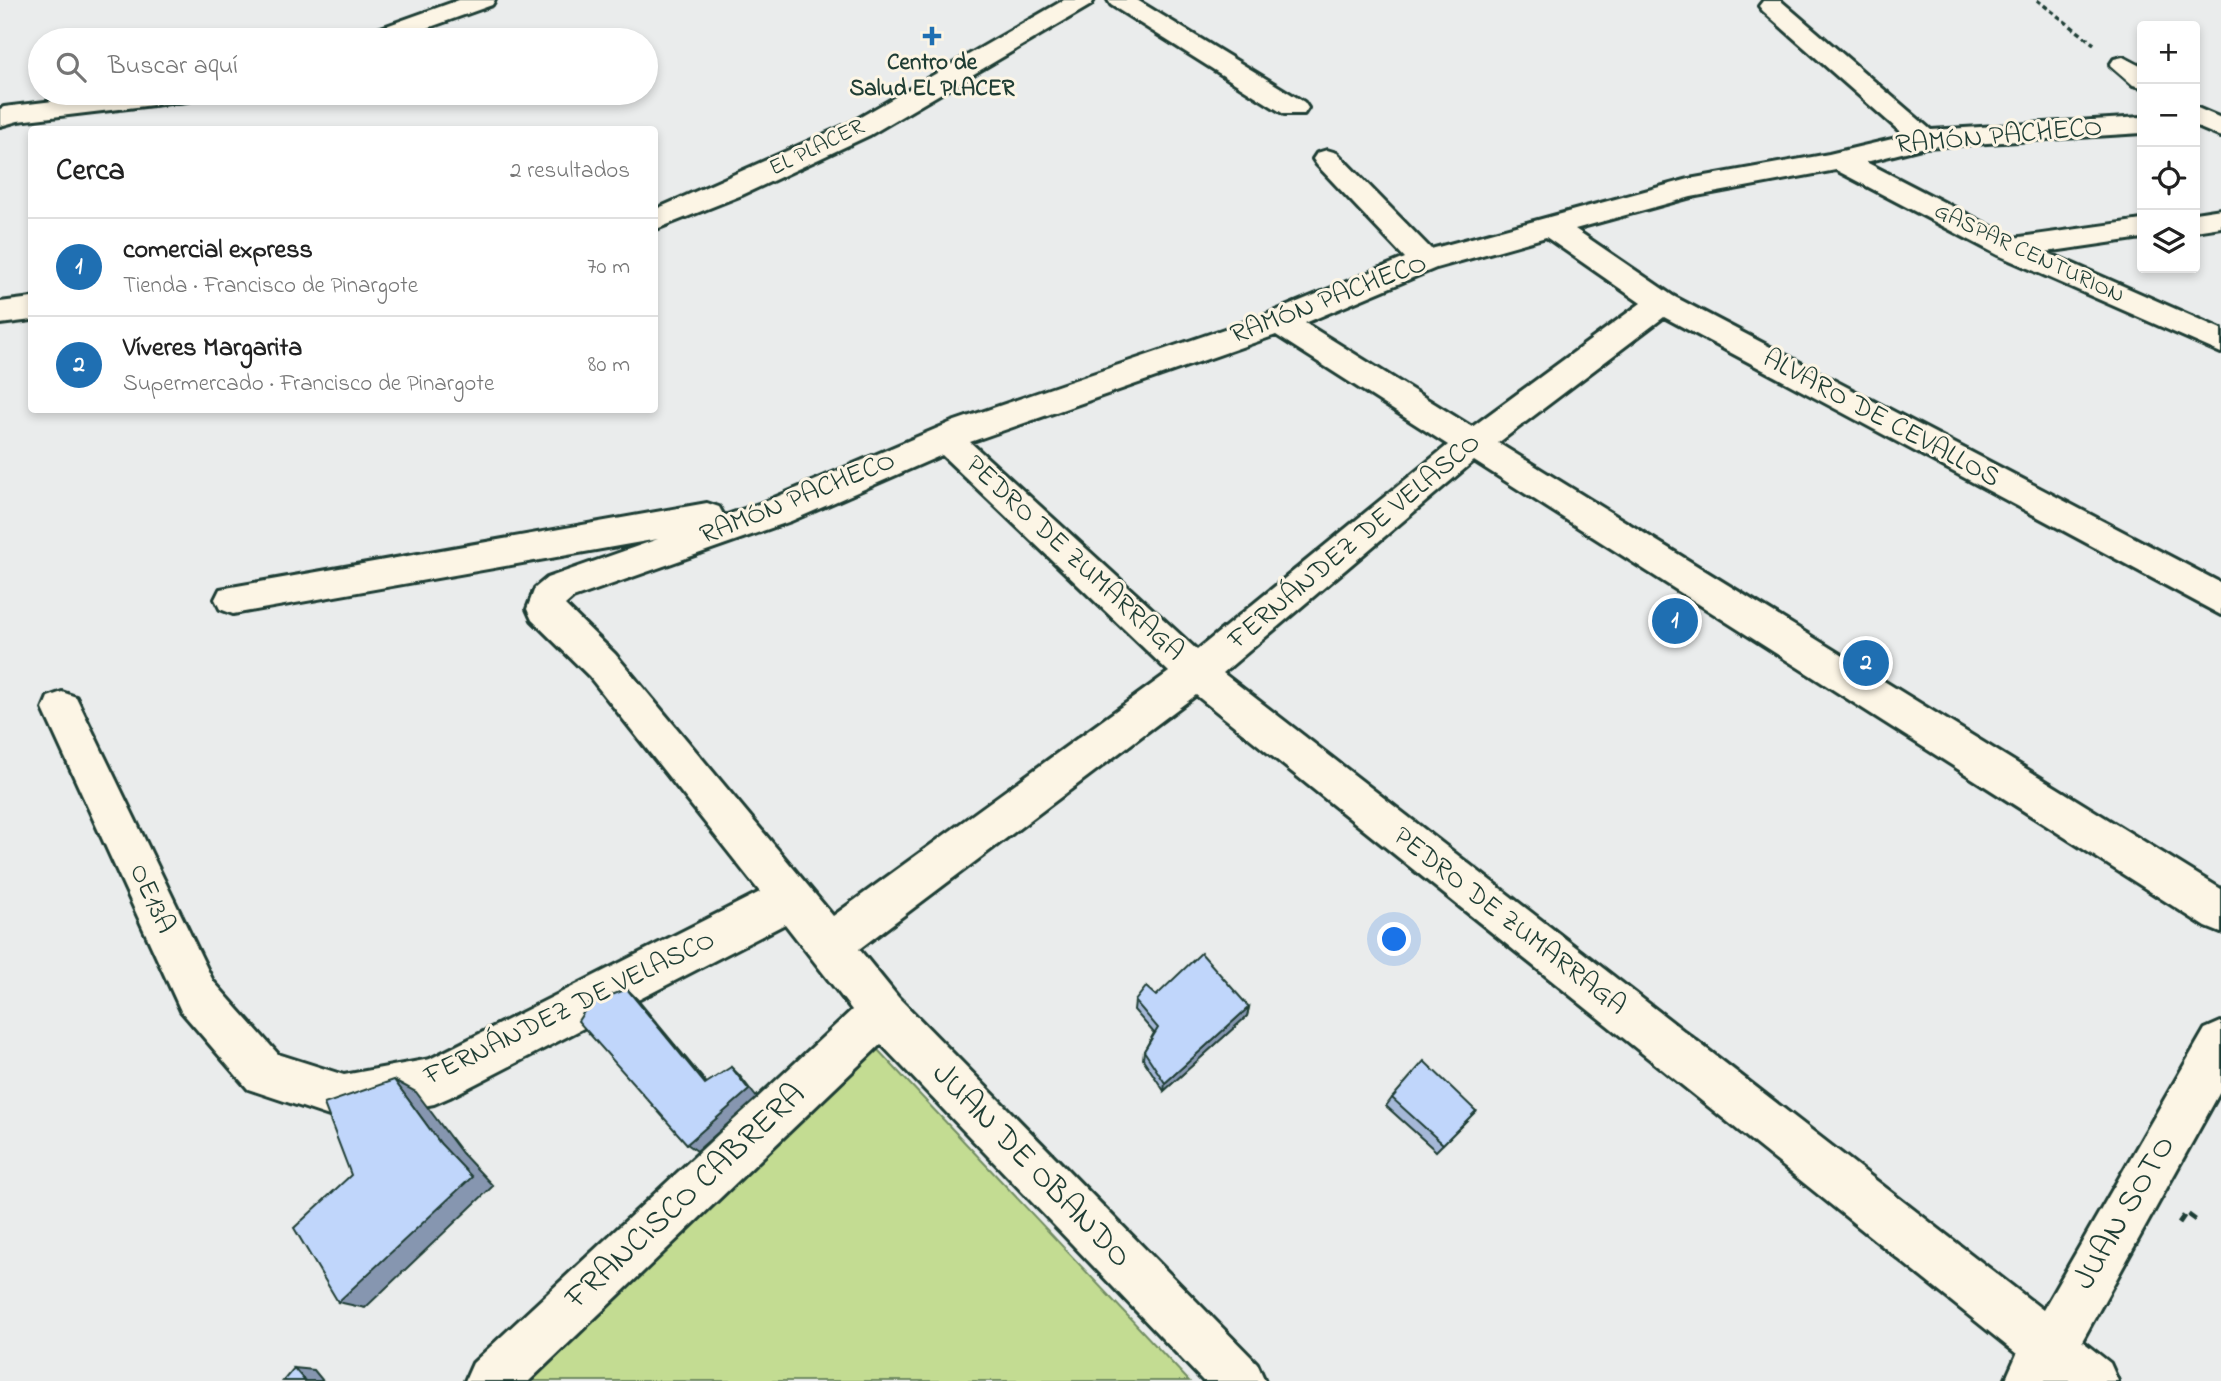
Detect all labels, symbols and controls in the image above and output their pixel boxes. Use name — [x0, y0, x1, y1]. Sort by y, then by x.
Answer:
map controls — [2137, 21, 2200, 273]
button: + — [2137, 21, 2200, 84]
marker: Centro de Salud EL PLACER — [922, 26, 942, 46]
search box — [28, 28, 658, 105]
place label: Centro de Salud EL PLACER — [850, 47, 1016, 106]
icon: search — [52, 48, 90, 86]
text: Buscar aquí — [108, 48, 238, 86]
button: − — [2137, 84, 2200, 147]
street label: RAMÓN PACHECO — [1894, 108, 2104, 166]
street label: EL PLACER — [764, 111, 870, 185]
button: locate — [2137, 147, 2200, 210]
text: Cerca — [56, 150, 125, 194]
text: 2 resultados — [510, 155, 630, 188]
street label: GASPAR CENTURION — [1928, 195, 2130, 313]
button: layers — [2137, 210, 2200, 273]
text: comercial express — [123, 232, 313, 270]
street label: RAMÓN PACHECO — [1225, 244, 1433, 356]
text: 1 — [75, 251, 83, 284]
text: 70 m — [587, 251, 630, 284]
text: Tienda · Francisco de Pinargote — [123, 270, 418, 303]
text: Víveres Margarita — [123, 330, 302, 368]
street label: ALVARO DE CEVALLOS — [1755, 339, 2007, 499]
text: 2 — [73, 349, 85, 382]
text: 80 m — [588, 349, 630, 382]
text: Supermercado · Francisco de Pinargote — [123, 368, 494, 401]
street label: FERNÁNDEZ DE VELASCO — [1219, 424, 1490, 661]
street label: RAMÓN PACHECO — [694, 441, 902, 557]
street label: PEDRO DE ZUMARRAGA — [955, 446, 1193, 672]
pin: 1 — [1652, 595, 1698, 647]
pin: 2 — [1843, 637, 1889, 689]
street label: PEDRO DE ZUMARRAGA — [1383, 818, 1635, 1026]
street label: OE13A — [117, 857, 185, 941]
street label: FERNÁNDEZ DE VELASCO — [417, 921, 722, 1098]
your location — [1377, 922, 1411, 956]
street label: JUAN DE OBANDO — [920, 1052, 1142, 1280]
street label: FRANCISCO CABRERA — [554, 1072, 817, 1322]
street label: JUAN SOTO — [2061, 1127, 2189, 1299]

